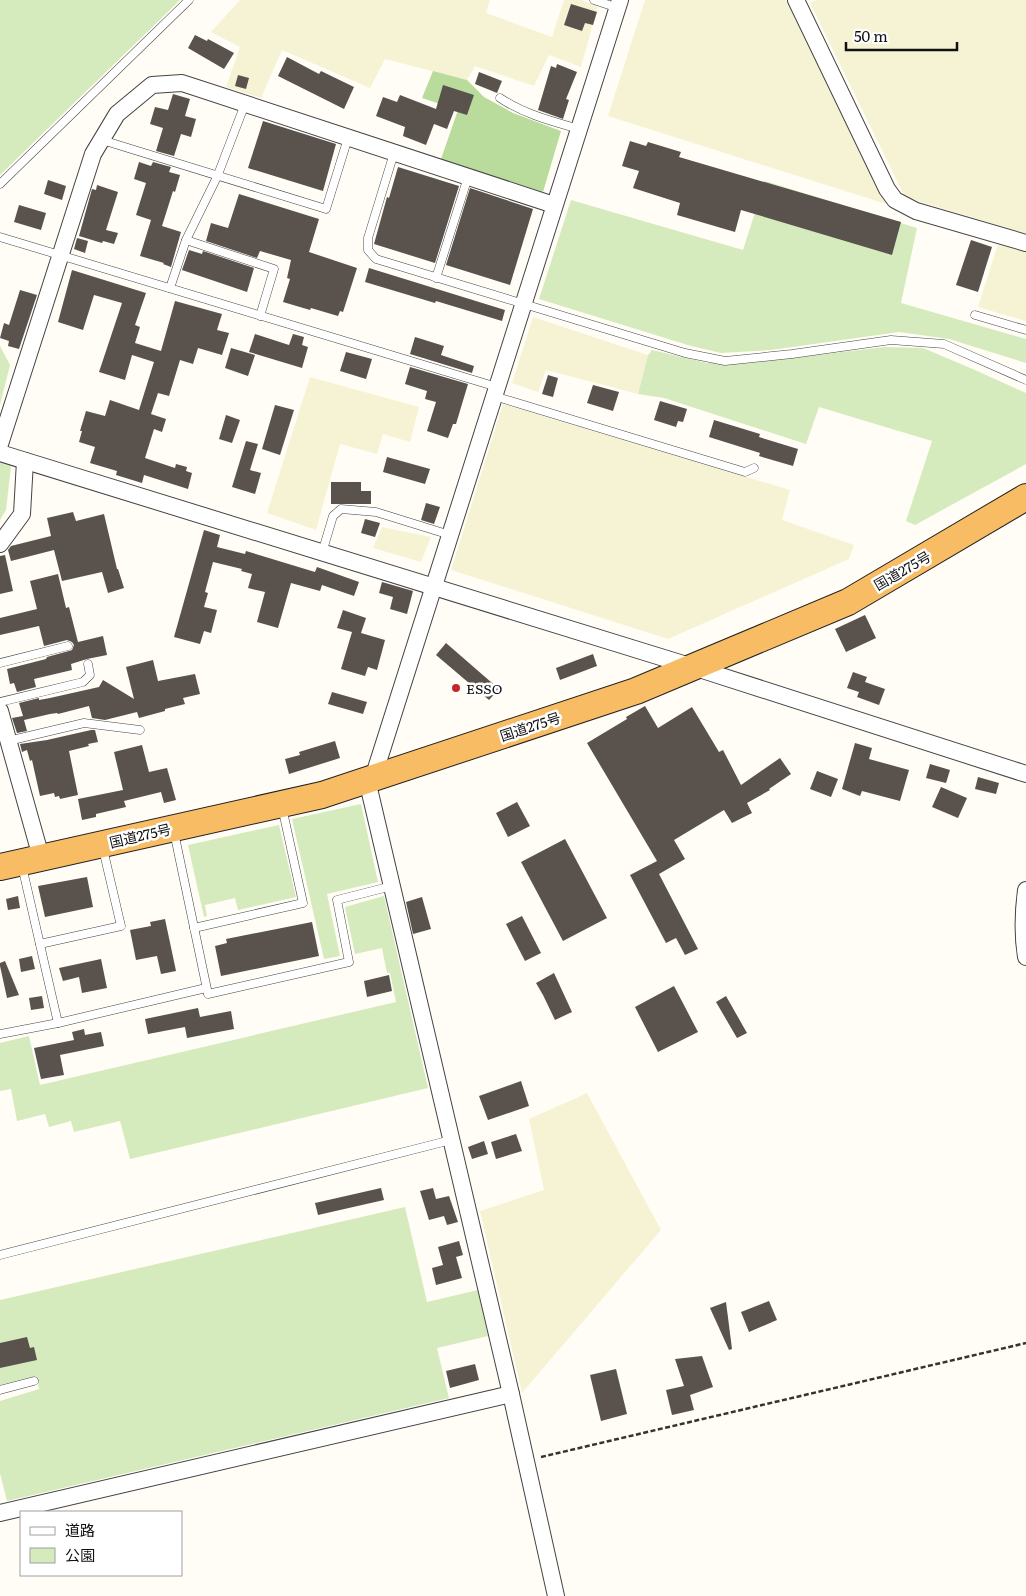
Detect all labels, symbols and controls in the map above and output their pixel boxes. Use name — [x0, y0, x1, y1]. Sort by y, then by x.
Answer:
scale bar — [846, 20, 957, 52]
text: 50 m — [854, 24, 888, 47]
street label: 国道275号 — [870, 546, 934, 594]
place label: ESSO — [466, 678, 502, 698]
marker: ESSO — [450, 682, 462, 694]
street label: 国道275号 — [497, 707, 563, 745]
street label: 国道275号 — [107, 818, 173, 852]
legend — [20, 1511, 182, 1576]
text: 道路 — [65, 1518, 95, 1541]
text: 公園 — [65, 1543, 95, 1566]

